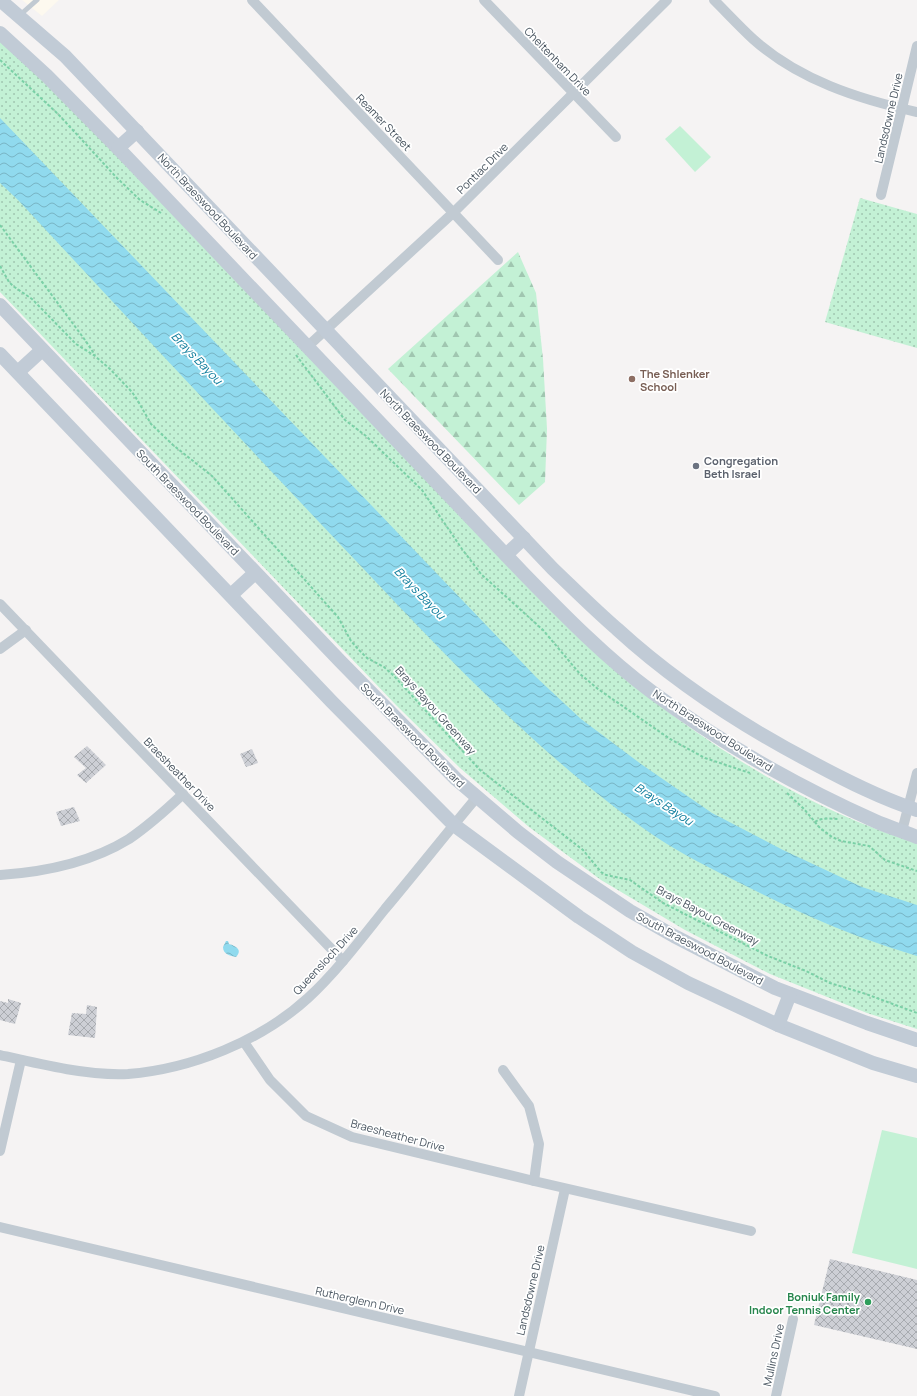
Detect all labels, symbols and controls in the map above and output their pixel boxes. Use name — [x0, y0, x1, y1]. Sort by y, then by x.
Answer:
street label: Cheltenham Drive — [521, 23, 595, 99]
street label: Landsdowne Drive — [870, 71, 906, 165]
street label: Reamer Street — [353, 90, 415, 154]
street label: Pontiac Drive — [453, 139, 511, 197]
street label: North Braeswood Boulevard — [155, 150, 261, 262]
water label: Brays Bayou — [168, 328, 227, 389]
place label: The Shlenker School — [640, 366, 710, 394]
marker: The Shlenker School — [627, 374, 637, 384]
street label: North Braeswood Boulevard — [377, 385, 485, 497]
street label: South Braeswood Boulevard — [133, 446, 243, 558]
place label: Congregation Beth Israel — [704, 453, 778, 481]
marker: Congregation Beth Israel — [691, 461, 701, 471]
water label: Brays Bayou — [391, 563, 450, 624]
street label: Brays Bayou Greenway — [392, 663, 480, 757]
street label: South Braeswood Boulevard — [358, 680, 468, 790]
street label: North Braeswood Boulevard — [650, 686, 776, 774]
street label: Braesheather Drive — [141, 734, 219, 815]
water label: Brays Bayou — [631, 779, 697, 830]
street label: Brays Bayou Greenway — [654, 882, 762, 948]
street label: South Braeswood Boulevard — [634, 908, 766, 988]
street label: Queensloch Drive — [289, 922, 361, 998]
street label: Braesheather Drive — [349, 1115, 447, 1155]
street label: Landsdowne Drive — [512, 1243, 548, 1337]
street label: Rutherglenn Drive — [314, 1282, 407, 1318]
place label: Boniuk Family Indoor Tennis Center — [749, 1289, 861, 1317]
marker: Boniuk Family Indoor Tennis Center — [863, 1297, 873, 1307]
street label: Mullins Drive — [759, 1322, 787, 1388]

